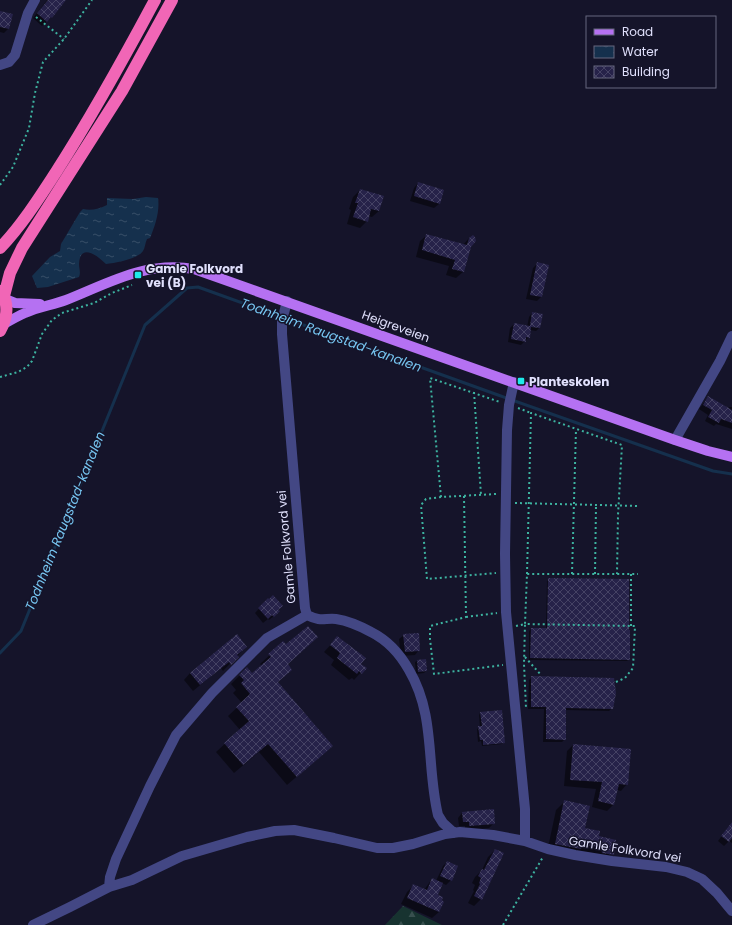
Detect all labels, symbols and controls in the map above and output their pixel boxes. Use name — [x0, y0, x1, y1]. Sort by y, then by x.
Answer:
legend — [586, 16, 716, 88]
text: Road — [622, 23, 653, 40]
text: Water — [622, 43, 659, 60]
text: Building — [622, 63, 670, 80]
place label: Gamle Folkvord vei (B) — [146, 260, 243, 291]
marker: Gamle Folkvord vei (B) — [133, 270, 143, 280]
water label: Todnheim Raugstad-kanalen — [238, 293, 424, 377]
street label: Heigreveien — [360, 306, 432, 346]
place label: Planteskolen — [529, 373, 609, 390]
marker: Planteskolen — [516, 376, 526, 386]
water label: Todnheim Raugstad-kanalen — [20, 429, 110, 613]
street label: Gamle Folkvord vei — [273, 490, 299, 604]
street label: Gamle Folkvord vei — [568, 832, 682, 866]

